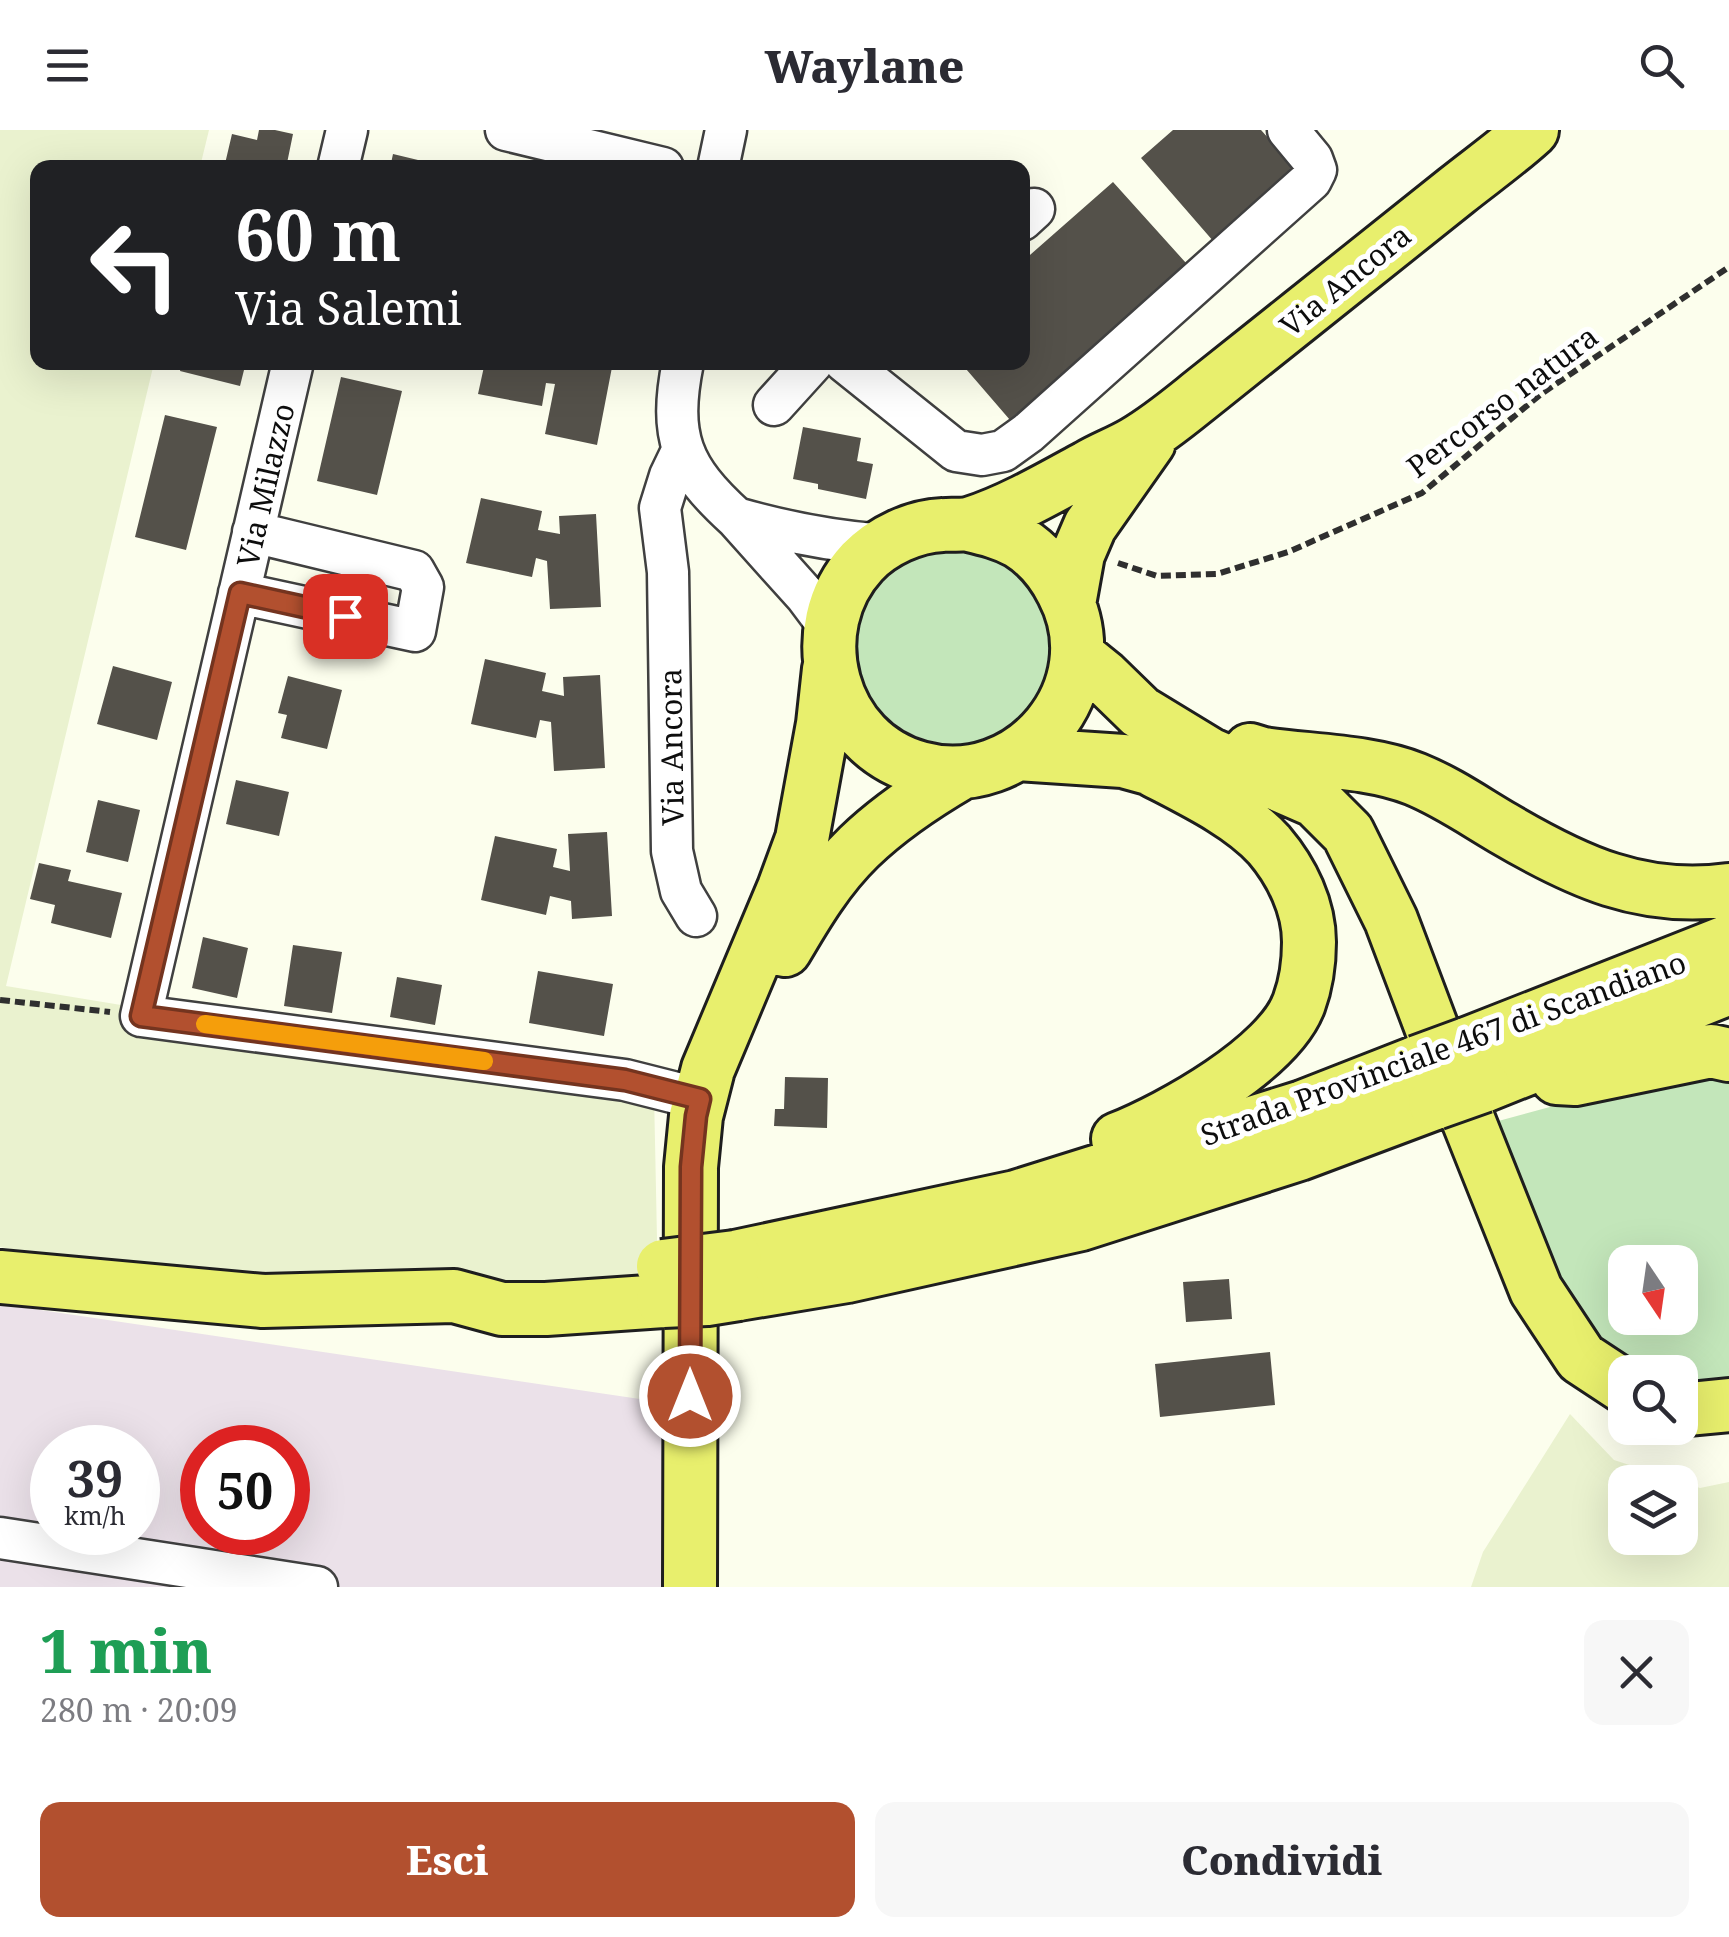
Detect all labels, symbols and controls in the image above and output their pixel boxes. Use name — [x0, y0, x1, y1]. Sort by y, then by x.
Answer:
text: Waylane — [765, 35, 964, 96]
icon: menu — [40, 38, 95, 93]
icon: search — [1634, 38, 1689, 93]
text: 60 m — [235, 186, 401, 282]
icon: left — [70, 200, 200, 330]
street label: Via Ancora — [1271, 214, 1419, 346]
text: Via Salemi — [235, 277, 462, 338]
street label: Percorso natura — [1398, 316, 1606, 486]
street label: Via Milazzo — [226, 399, 304, 571]
pin — [303, 574, 388, 659]
icon: arrive — [318, 589, 373, 644]
street label: Via Ancora — [649, 668, 693, 826]
street label: Strada Provinciale 467 di Scandiano — [1195, 941, 1691, 1155]
north arrow — [1608, 1245, 1698, 1335]
map controls — [1608, 1245, 1698, 1555]
position arrow — [638, 1344, 742, 1448]
button: search — [1608, 1355, 1698, 1445]
speed limit sign: 50 — [180, 1425, 310, 1555]
text: 39 — [67, 1444, 123, 1512]
button: layers — [1608, 1465, 1698, 1555]
text: km/h — [64, 1498, 126, 1532]
text: 1 min — [40, 1609, 212, 1691]
button: close — [1584, 1620, 1689, 1725]
text: 280 m · 20:09 — [40, 1688, 238, 1731]
button: Esci — [40, 1802, 855, 1917]
button: Condividi — [875, 1802, 1689, 1917]

